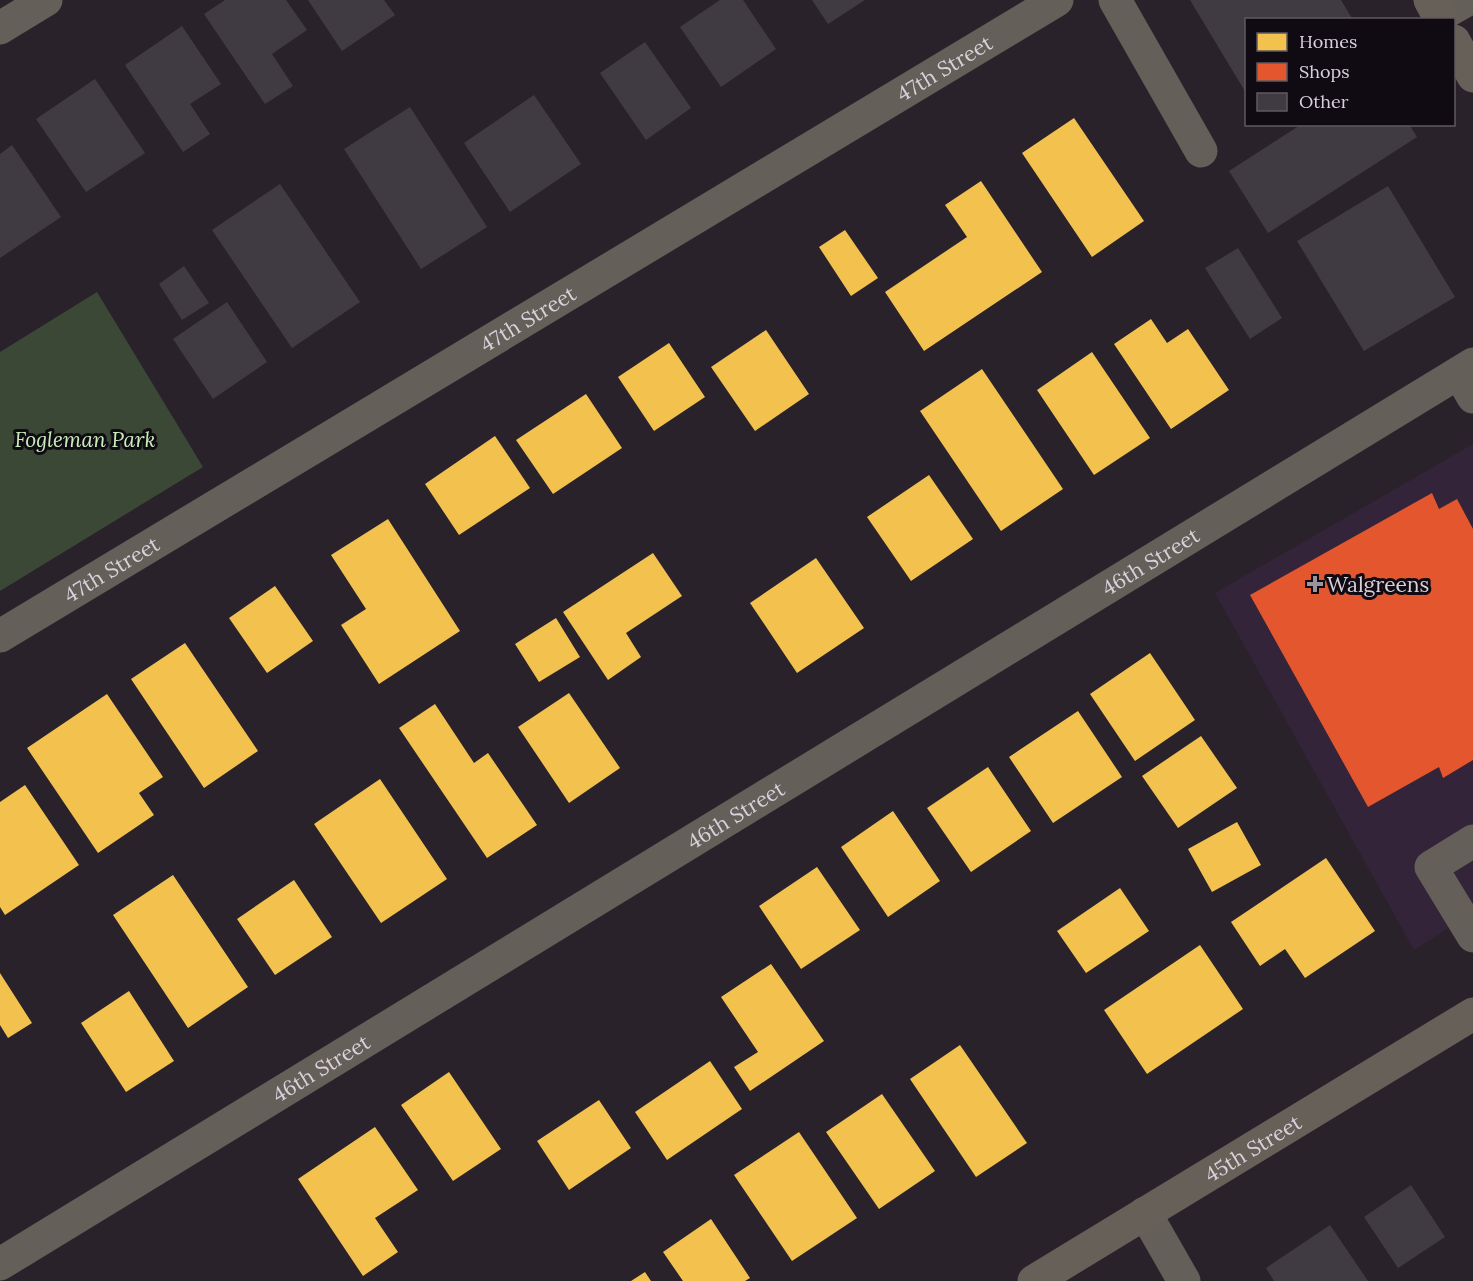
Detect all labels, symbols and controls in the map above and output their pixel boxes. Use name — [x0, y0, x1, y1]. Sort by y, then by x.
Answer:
legend — [1245, 18, 1455, 126]
street label: 47th Street — [891, 28, 998, 107]
text: Homes — [1299, 30, 1357, 53]
text: Shops — [1299, 60, 1350, 83]
text: Other — [1299, 90, 1349, 113]
street label: 47th Street — [475, 279, 581, 358]
park label: Fogleman Park — [15, 426, 156, 453]
street label: 46th Street — [1097, 521, 1205, 601]
street label: 47th Street — [59, 529, 165, 608]
place label: Walgreens — [1327, 571, 1429, 598]
marker: Walgreens — [1308, 577, 1322, 591]
street label: 46th Street — [682, 774, 790, 855]
street label: 46th Street — [267, 1027, 375, 1108]
street label: 45th Street — [1199, 1108, 1307, 1188]

